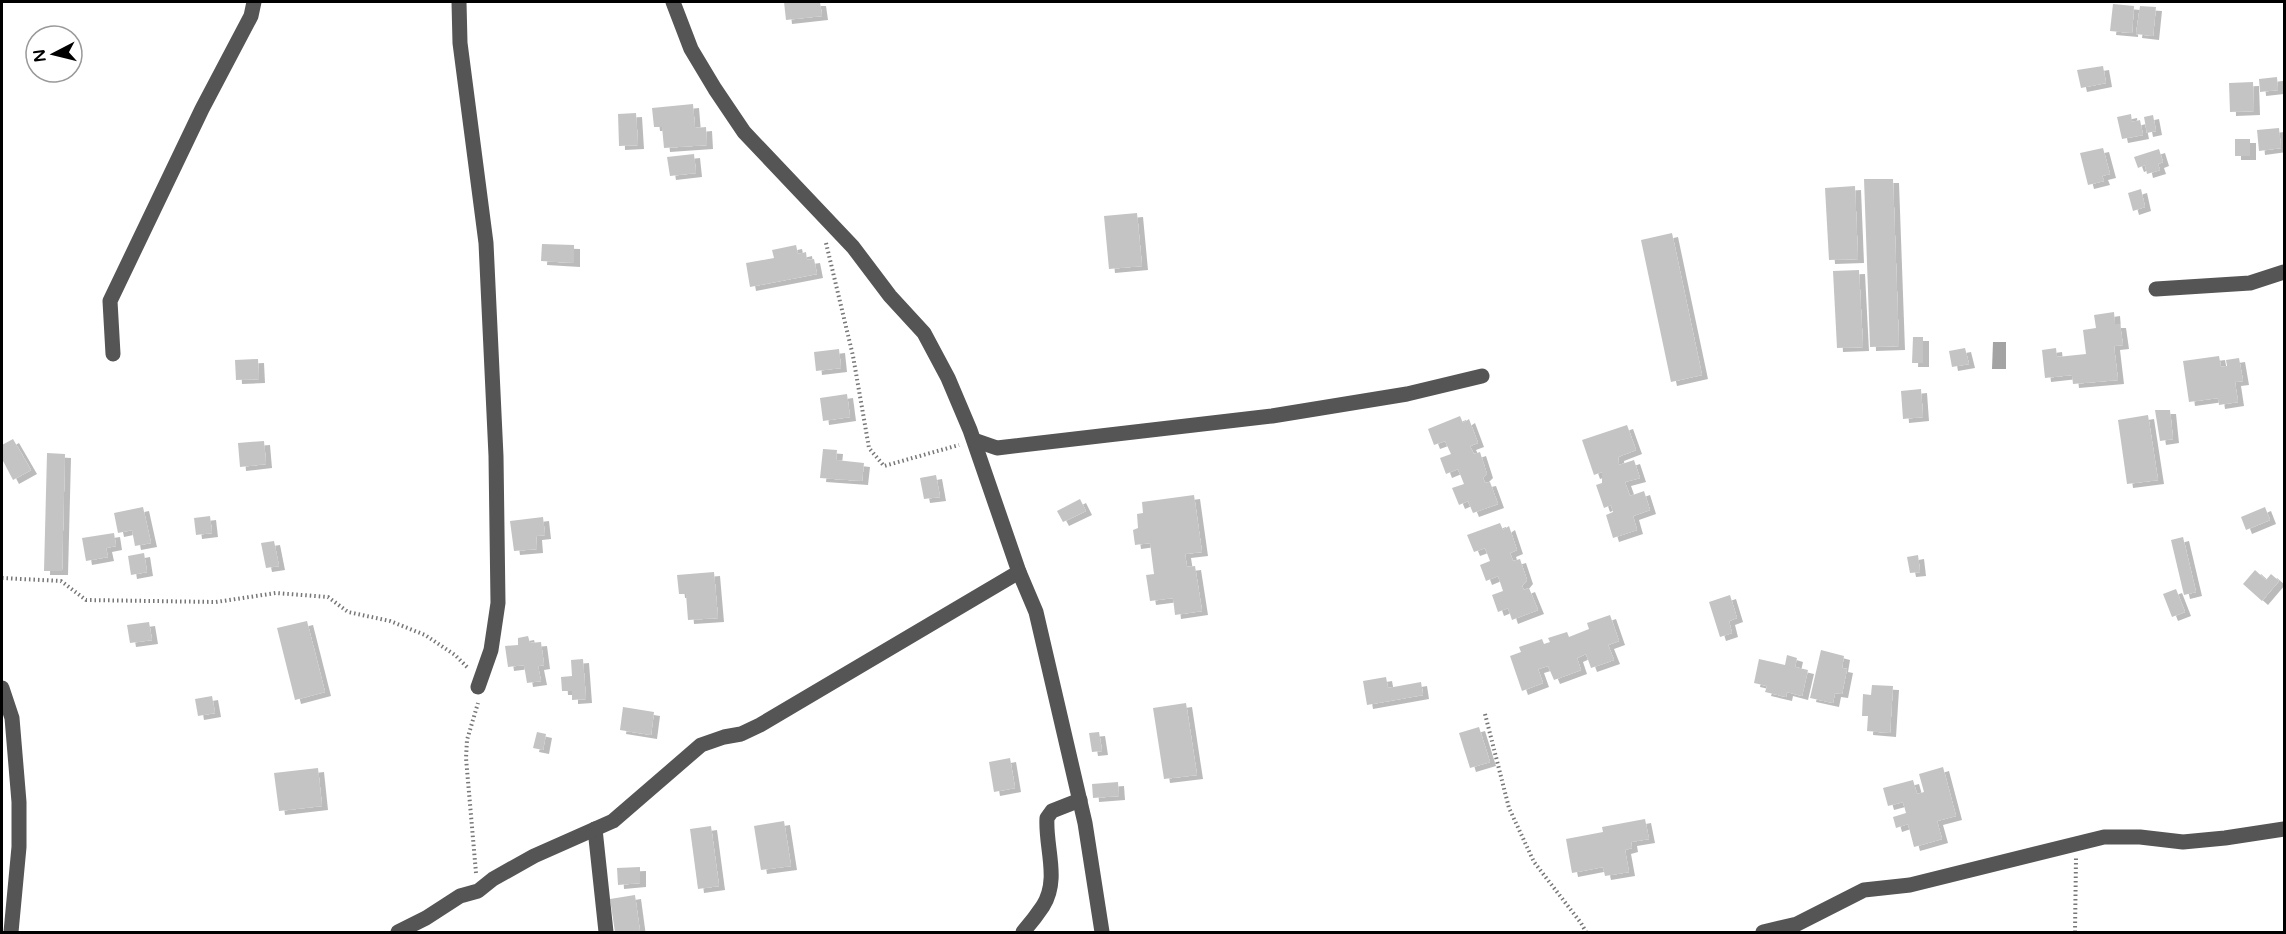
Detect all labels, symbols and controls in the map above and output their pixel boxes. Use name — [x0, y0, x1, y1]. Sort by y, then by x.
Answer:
north arrow — [24, 24, 84, 84]
text: N — [29, 48, 51, 63]

